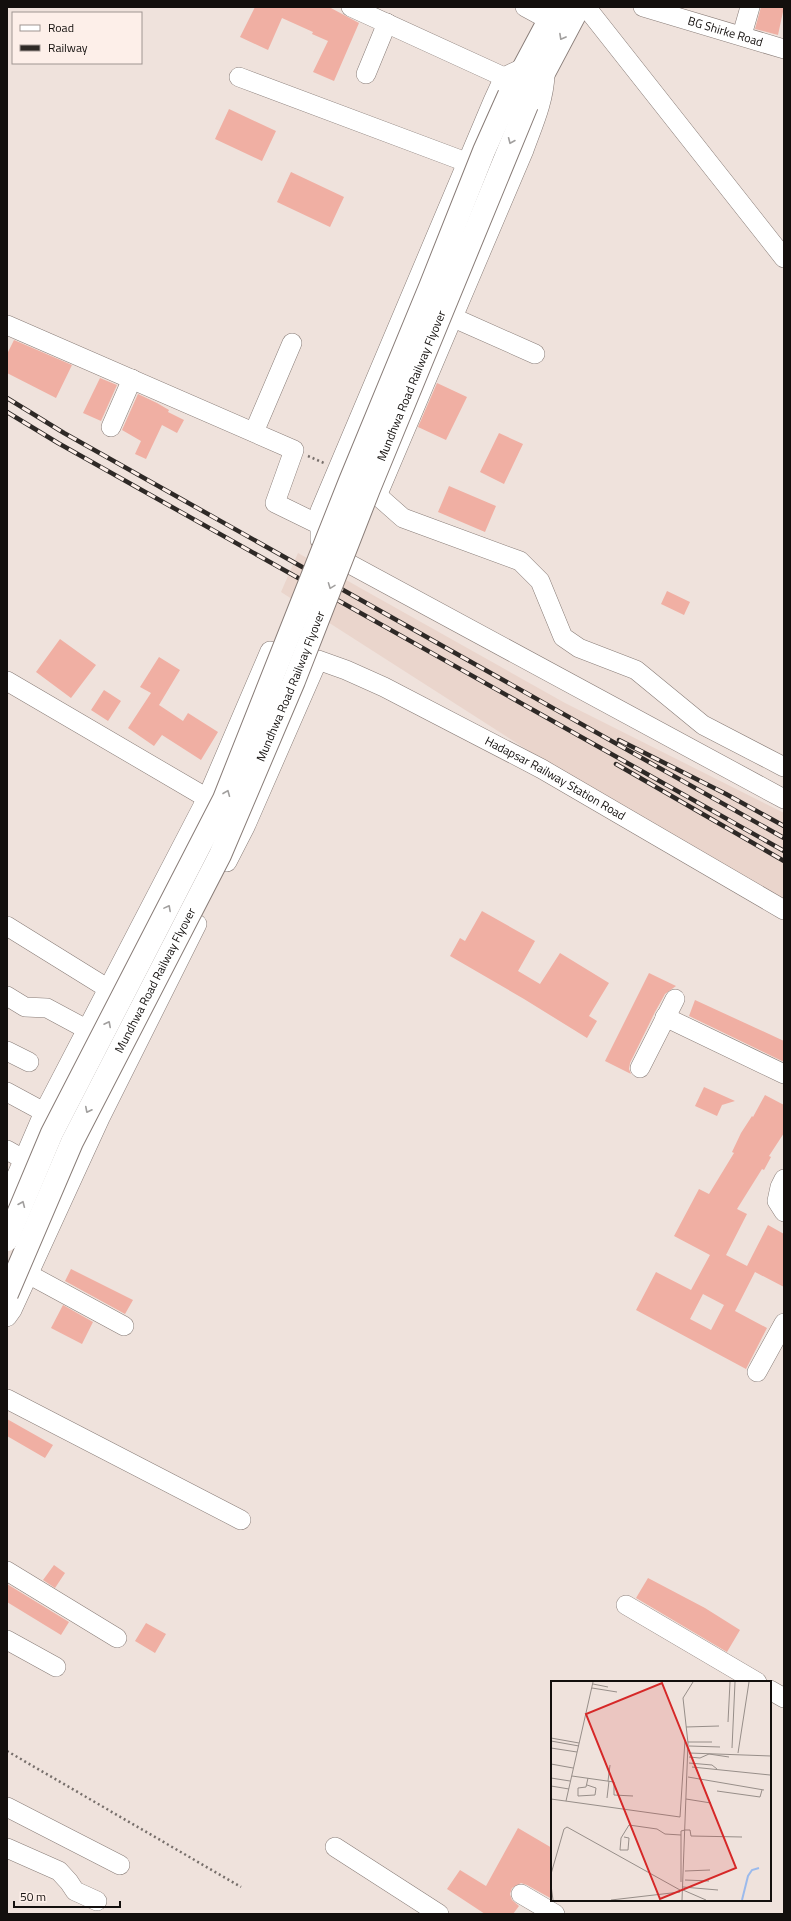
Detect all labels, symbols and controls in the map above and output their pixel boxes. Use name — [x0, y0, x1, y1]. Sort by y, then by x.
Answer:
street label: BG Shirke Road — [686, 11, 765, 51]
legend — [12, 12, 142, 64]
text: Road — [48, 18, 74, 37]
one-way arrow — [560, 33, 567, 40]
text: Railway — [48, 38, 88, 57]
one-way arrow — [508, 137, 516, 144]
street label: Mundhwa Road Railway Flyover — [372, 307, 450, 464]
one-way arrow — [328, 582, 336, 589]
street label: Mundhwa Road Railway Flyover — [251, 608, 329, 765]
street label: Hadapsar Railway Station Road — [482, 731, 629, 825]
one-way arrow — [222, 789, 230, 797]
street label: Mundhwa Road Railway Flyover — [109, 904, 200, 1056]
one-way arrow — [163, 905, 171, 913]
one-way arrow — [103, 1021, 111, 1028]
one-way arrow — [85, 1105, 93, 1113]
one-way arrow — [17, 1201, 25, 1209]
inset map — [551, 1681, 771, 1901]
scale bar — [14, 1883, 120, 1909]
text: 50 m — [20, 1887, 46, 1906]

